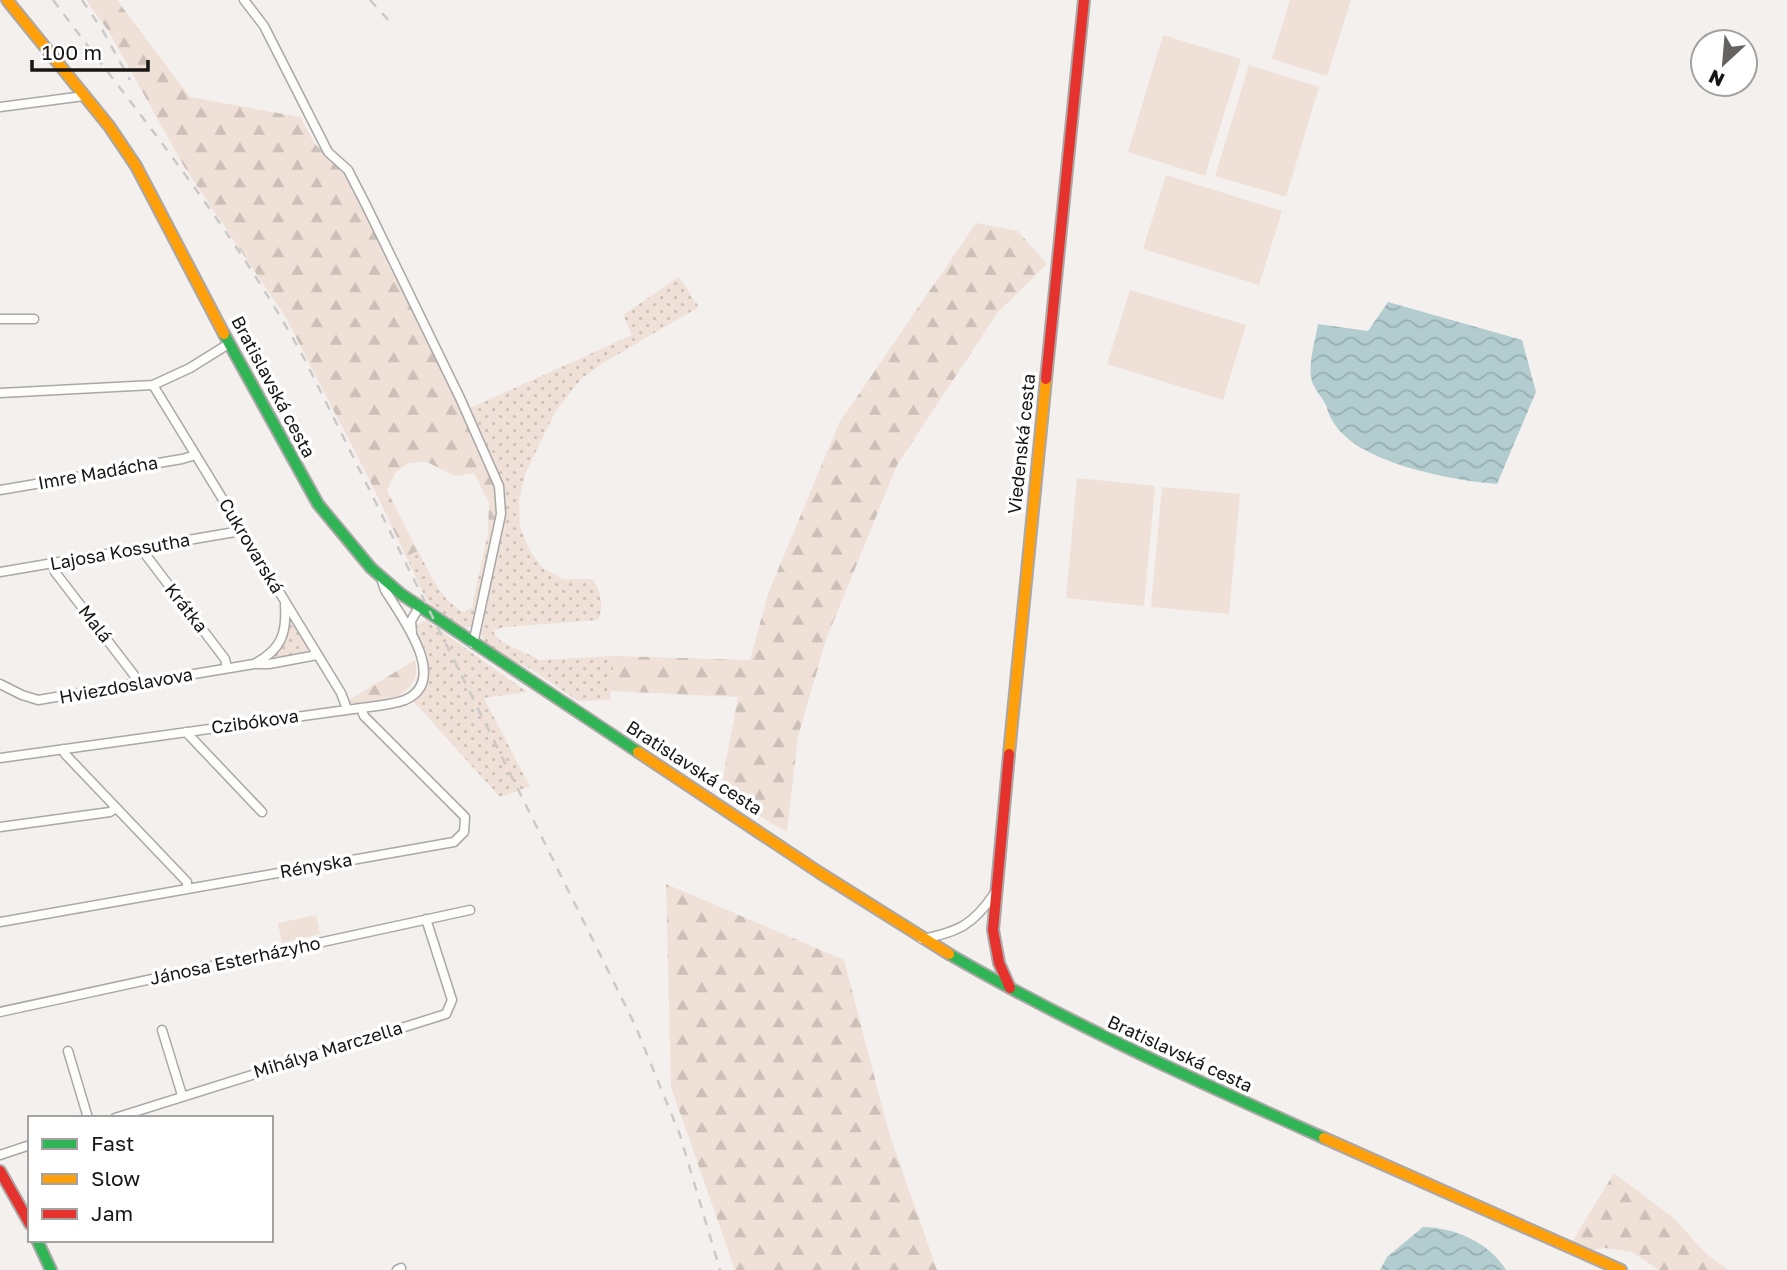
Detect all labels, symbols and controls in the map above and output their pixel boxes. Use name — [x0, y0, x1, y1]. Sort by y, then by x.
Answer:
scale bar — [32, 28, 147, 72]
north arrow — [1689, 28, 1759, 98]
text: 100 m — [42, 39, 102, 65]
text: N — [1705, 65, 1728, 92]
street label: Bratislavská cesta — [227, 312, 321, 461]
street label: Viedenská cesta — [1003, 372, 1039, 515]
street label: Imre Madácha — [36, 451, 159, 493]
street label: Cukrovarská — [215, 494, 289, 597]
street label: Lajosa Kossutha — [48, 528, 192, 574]
street label: Krátka — [161, 578, 213, 636]
street label: Malá — [74, 600, 117, 647]
street label: Hviezdoslavova — [57, 662, 194, 708]
street label: Czibókova — [210, 704, 300, 738]
street label: Bratislavská cesta — [623, 715, 767, 819]
street label: Rényska — [278, 848, 354, 882]
street label: Jánosa Esterházyho — [147, 931, 322, 989]
street label: Bratislavská cesta — [1104, 1010, 1256, 1096]
street label: Mihálya Marczella — [250, 1016, 405, 1082]
legend — [28, 1116, 273, 1242]
text: Fast — [91, 1130, 134, 1156]
text: Slow — [91, 1165, 140, 1191]
text: Jam — [91, 1200, 133, 1226]

